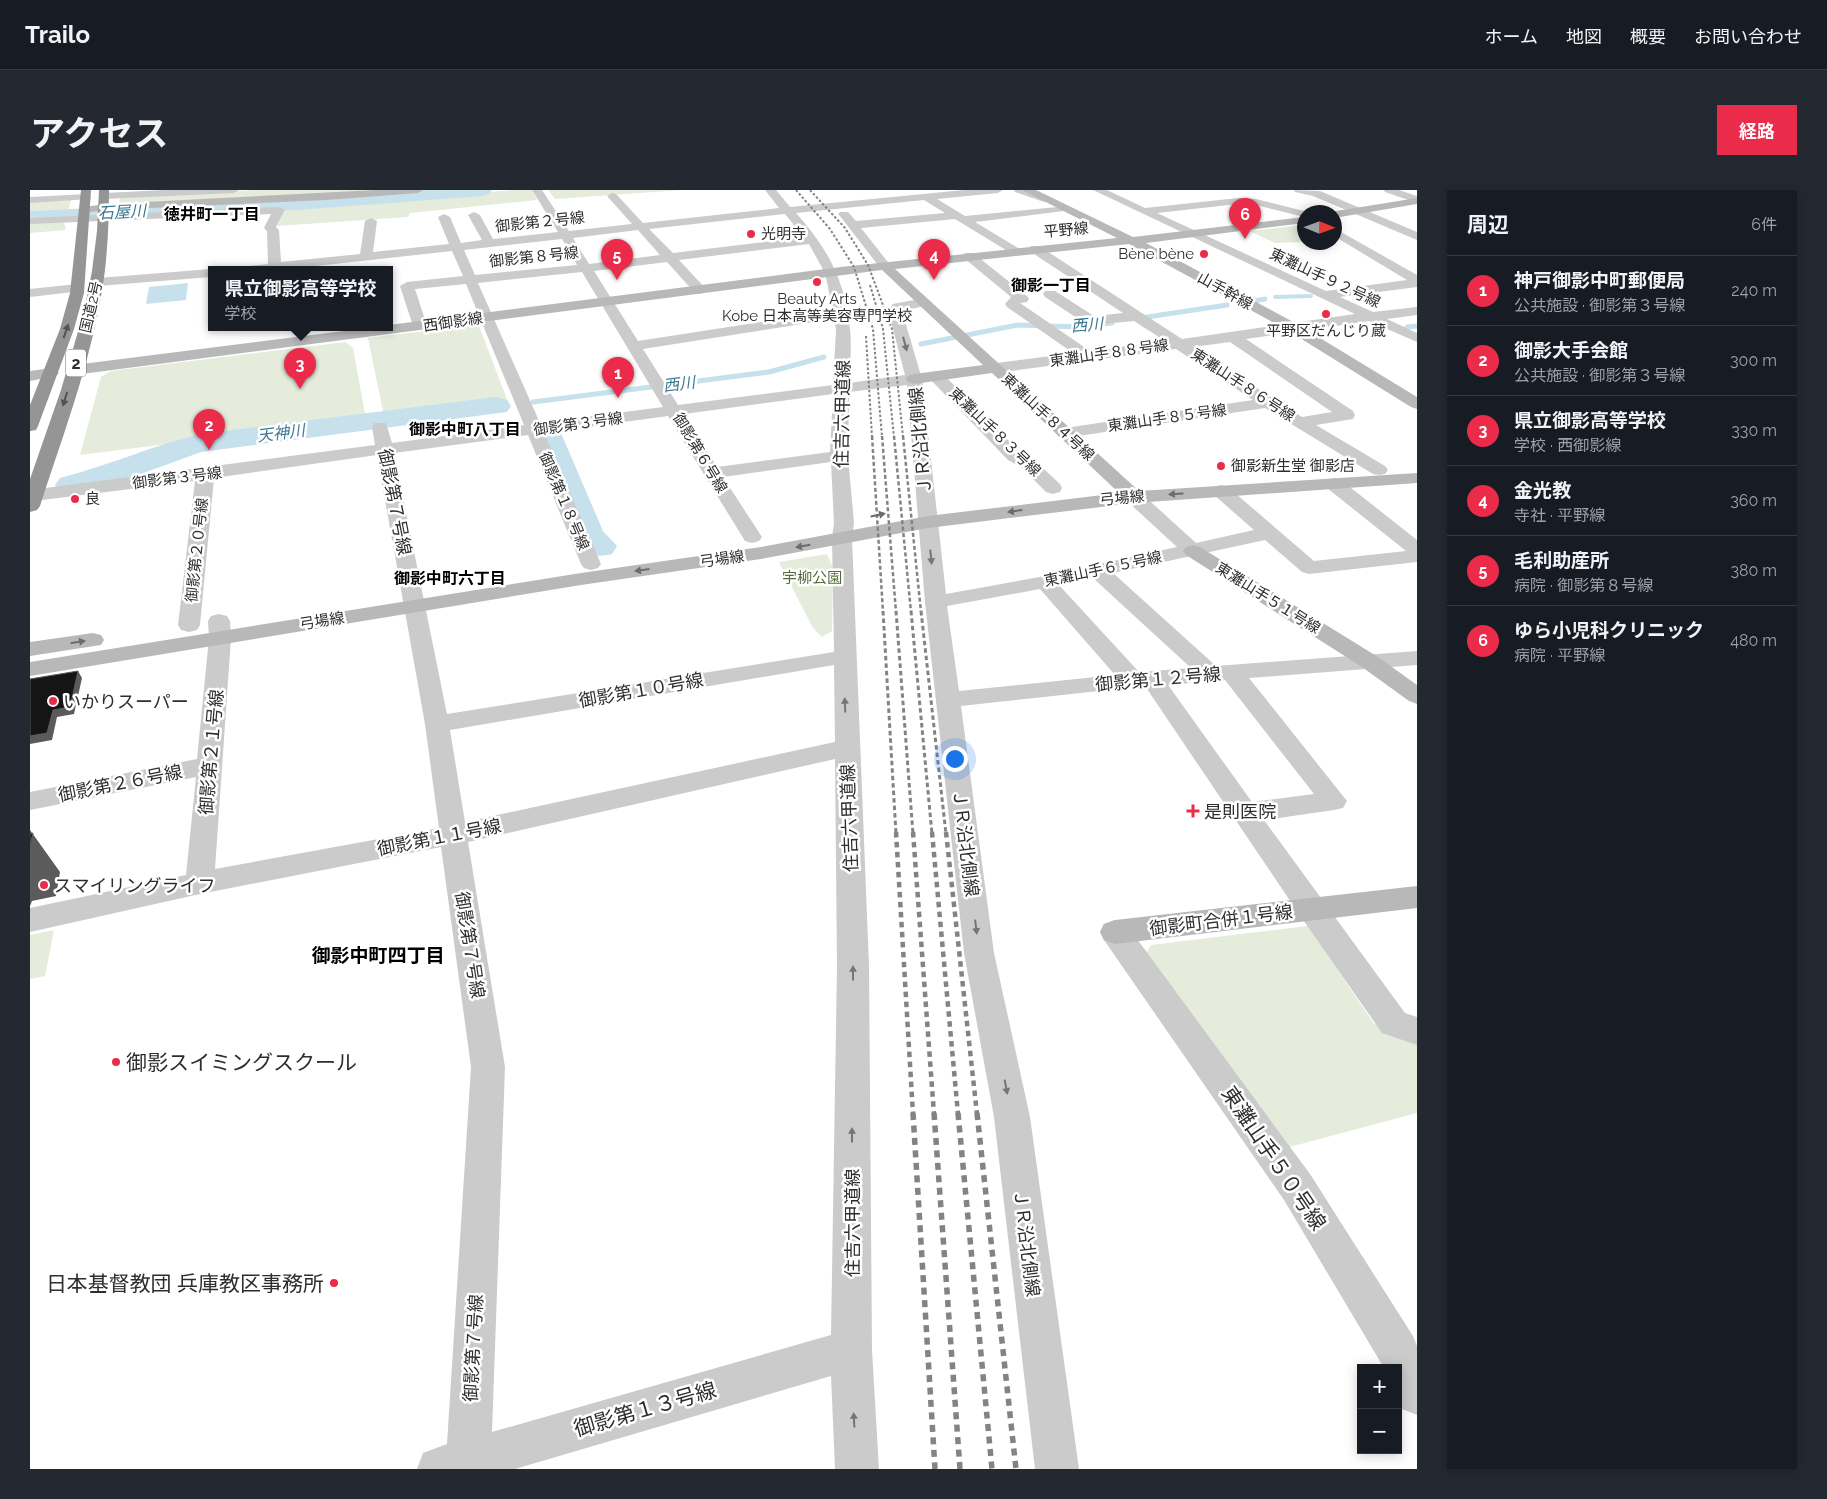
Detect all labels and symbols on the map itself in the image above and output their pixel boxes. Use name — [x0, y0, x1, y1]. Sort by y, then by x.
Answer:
pin: 6 — [1229, 198, 1261, 239]
water label: 石屋川 — [98, 201, 148, 223]
district label: 徳井町一丁目 — [164, 205, 260, 224]
north arrow — [1297, 205, 1342, 250]
street label: 御影第２号線 — [494, 208, 586, 236]
street label: 平野線 — [1043, 219, 1089, 241]
place label: 光明寺 — [761, 225, 806, 243]
marker: 光明寺 — [745, 228, 757, 240]
pin: 5 — [601, 239, 633, 280]
pin: 4 — [918, 239, 950, 280]
street label: 御影第８号線 — [488, 243, 580, 271]
street label: 東灘山手９２号線 — [1267, 244, 1383, 312]
place label: Bène bène — [1118, 245, 1194, 263]
marker: Bène bène — [1198, 248, 1210, 260]
street label: 山手幹線 — [1194, 269, 1256, 313]
marker: Beauty Arts Kobe 日本高等美容専門学校 — [811, 276, 823, 288]
district label: 御影一丁目 — [1011, 276, 1091, 295]
street label: 国道2号 — [76, 279, 106, 335]
place label: Beauty Arts Kobe 日本高等美容専門学校 — [722, 290, 912, 325]
marker: 平野区だんじり蔵 — [1320, 308, 1332, 320]
street label: 西御影線 — [422, 309, 484, 335]
water label: 西川 — [1070, 314, 1106, 336]
place label: 平野区だんじり蔵 — [1266, 322, 1386, 340]
one-way arrow — [62, 323, 70, 338]
street label: 東灘山手８８号線 — [1048, 336, 1170, 370]
one-way arrow — [901, 337, 909, 352]
street label: 東灘山手８６号線 — [1188, 345, 1298, 425]
pin: 3 — [284, 348, 316, 389]
road number: 2 — [66, 350, 86, 377]
pin: 1 — [602, 357, 634, 398]
street label: 住吉六甲道線 — [831, 360, 853, 468]
street label: 東灘山手８４号線 — [998, 369, 1098, 465]
water label: 西川 — [662, 372, 698, 395]
street label: 東灘山手８３号線 — [946, 384, 1044, 480]
street label: ＪＲ沿北側線 — [905, 386, 935, 496]
one-way arrow — [61, 392, 69, 407]
street label: 東灘山手８５号線 — [1106, 401, 1228, 435]
pin: 2 — [193, 409, 225, 450]
street label: 御影第３号線 — [532, 409, 624, 439]
street label: 御影第６号線 — [669, 410, 731, 496]
water label: 天神川 — [256, 420, 308, 445]
district label: 御影中町八丁目 — [409, 420, 521, 439]
street label: 御影第７号線 — [374, 447, 416, 557]
street label: 御影第１８号線 — [535, 449, 593, 553]
place label: 御影新生堂 御影店 — [1231, 457, 1355, 475]
marker: 御影新生堂 御影店 — [1215, 460, 1227, 472]
street label: 御影第３号線 — [131, 464, 223, 492]
street label: 弓場線 — [1099, 487, 1145, 509]
place label: 良 — [85, 490, 100, 508]
one-way arrow — [1168, 490, 1184, 498]
marker: 良 — [69, 493, 81, 505]
street label: 御影第２０号線 — [183, 497, 211, 603]
one-way arrow — [1006, 507, 1022, 515]
one-way arrow — [871, 511, 886, 519]
one-way arrow — [794, 542, 810, 550]
street label: 弓場線 — [698, 547, 746, 571]
street label: 東灘山手６５号線 — [1042, 548, 1164, 590]
one-way arrow — [927, 549, 935, 565]
street label: 東灘山手５１号線 — [1212, 559, 1324, 637]
one-way arrow — [634, 567, 650, 575]
district label: 御影中町六丁目 — [394, 569, 506, 588]
park label: 宇柳公園 — [782, 569, 842, 587]
street label: 弓場線 — [298, 609, 346, 633]
one-way arrow — [71, 638, 87, 646]
street label: 御影第１２号線 — [1094, 663, 1222, 695]
street label: 御影第１０号線 — [577, 669, 705, 711]
street label: 御影第２１号線 — [195, 688, 227, 816]
place label: いかりスーパー — [63, 691, 189, 712]
marker: いかりスーパー — [47, 695, 59, 707]
one-way arrow — [841, 697, 849, 713]
your location — [942, 746, 968, 772]
street label: 御影第２６号線 — [56, 761, 184, 805]
street label: 住吉六甲道線 — [837, 764, 861, 872]
street label: ＪＲ沿北側線 — [949, 788, 983, 898]
place label: 是則医院 — [1204, 801, 1276, 822]
marker: 是則医院 — [1186, 804, 1200, 818]
street label: 御影第１１号線 — [375, 815, 503, 859]
place label: スマイリングライフ — [54, 875, 215, 896]
marker: スマイリングライフ — [38, 879, 50, 891]
street label: 御影第７号線 — [451, 890, 489, 1000]
street label: 御影町合併１号線 — [1148, 901, 1294, 939]
one-way arrow — [972, 919, 980, 935]
district label: 御影中町四丁目 — [311, 944, 445, 966]
one-way arrow — [849, 965, 857, 981]
place label: 御影スイミングスクール — [126, 1050, 357, 1075]
marker: 御影スイミングスクール — [110, 1056, 122, 1068]
one-way arrow — [1003, 1079, 1011, 1095]
street label: 東灘山手５０号線 — [1217, 1081, 1331, 1235]
one-way arrow — [848, 1127, 856, 1143]
street label: 住吉六甲道線 — [842, 1169, 863, 1277]
street label: ＪＲ沿北側線 — [1010, 1188, 1044, 1298]
place label: 日本基督教団 兵庫教区事務所 — [46, 1271, 324, 1296]
marker: 日本基督教団 兵庫教区事務所 — [328, 1277, 340, 1289]
street label: 御影第７号線 — [460, 1294, 486, 1402]
street label: 御影第１３号線 — [571, 1377, 719, 1441]
one-way arrow — [850, 1412, 858, 1428]

